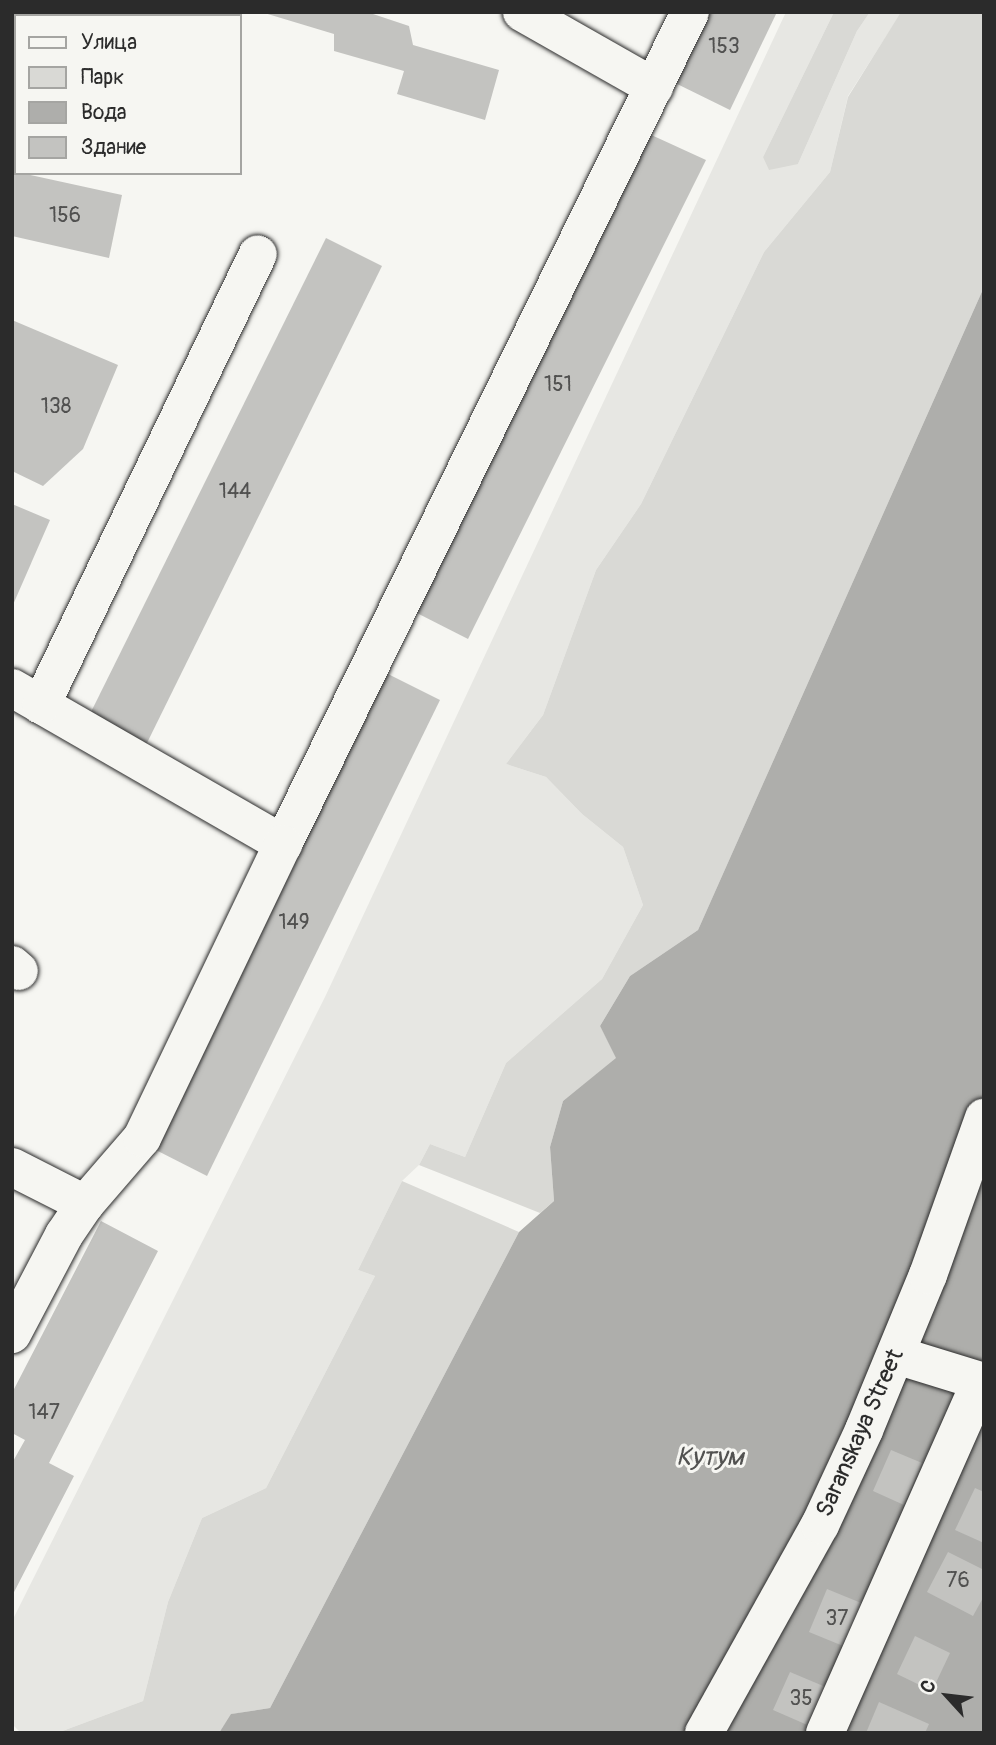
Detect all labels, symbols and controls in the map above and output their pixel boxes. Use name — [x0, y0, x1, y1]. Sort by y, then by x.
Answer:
legend — [14, 14, 242, 175]
text: Улица — [81, 29, 137, 56]
house number: 153 — [708, 34, 740, 60]
text: Парк — [81, 64, 124, 91]
text: Вода — [81, 99, 127, 126]
text: Здание — [81, 134, 146, 161]
house number: 156 — [49, 203, 81, 229]
house number: 151 — [544, 372, 572, 398]
house number: 138 — [41, 394, 71, 420]
house number: 144 — [219, 479, 251, 505]
house number: 149 — [278, 910, 310, 936]
street label: Saranskaya Street — [810, 1345, 910, 1521]
house number: 147 — [28, 1400, 60, 1426]
water label: Кутум — [676, 1442, 744, 1474]
house number: 76 — [946, 1568, 970, 1594]
house number: 37 — [826, 1606, 848, 1632]
north arrow — [912, 1661, 982, 1731]
text: С — [915, 1676, 942, 1697]
house number: 35 — [789, 1686, 813, 1712]

